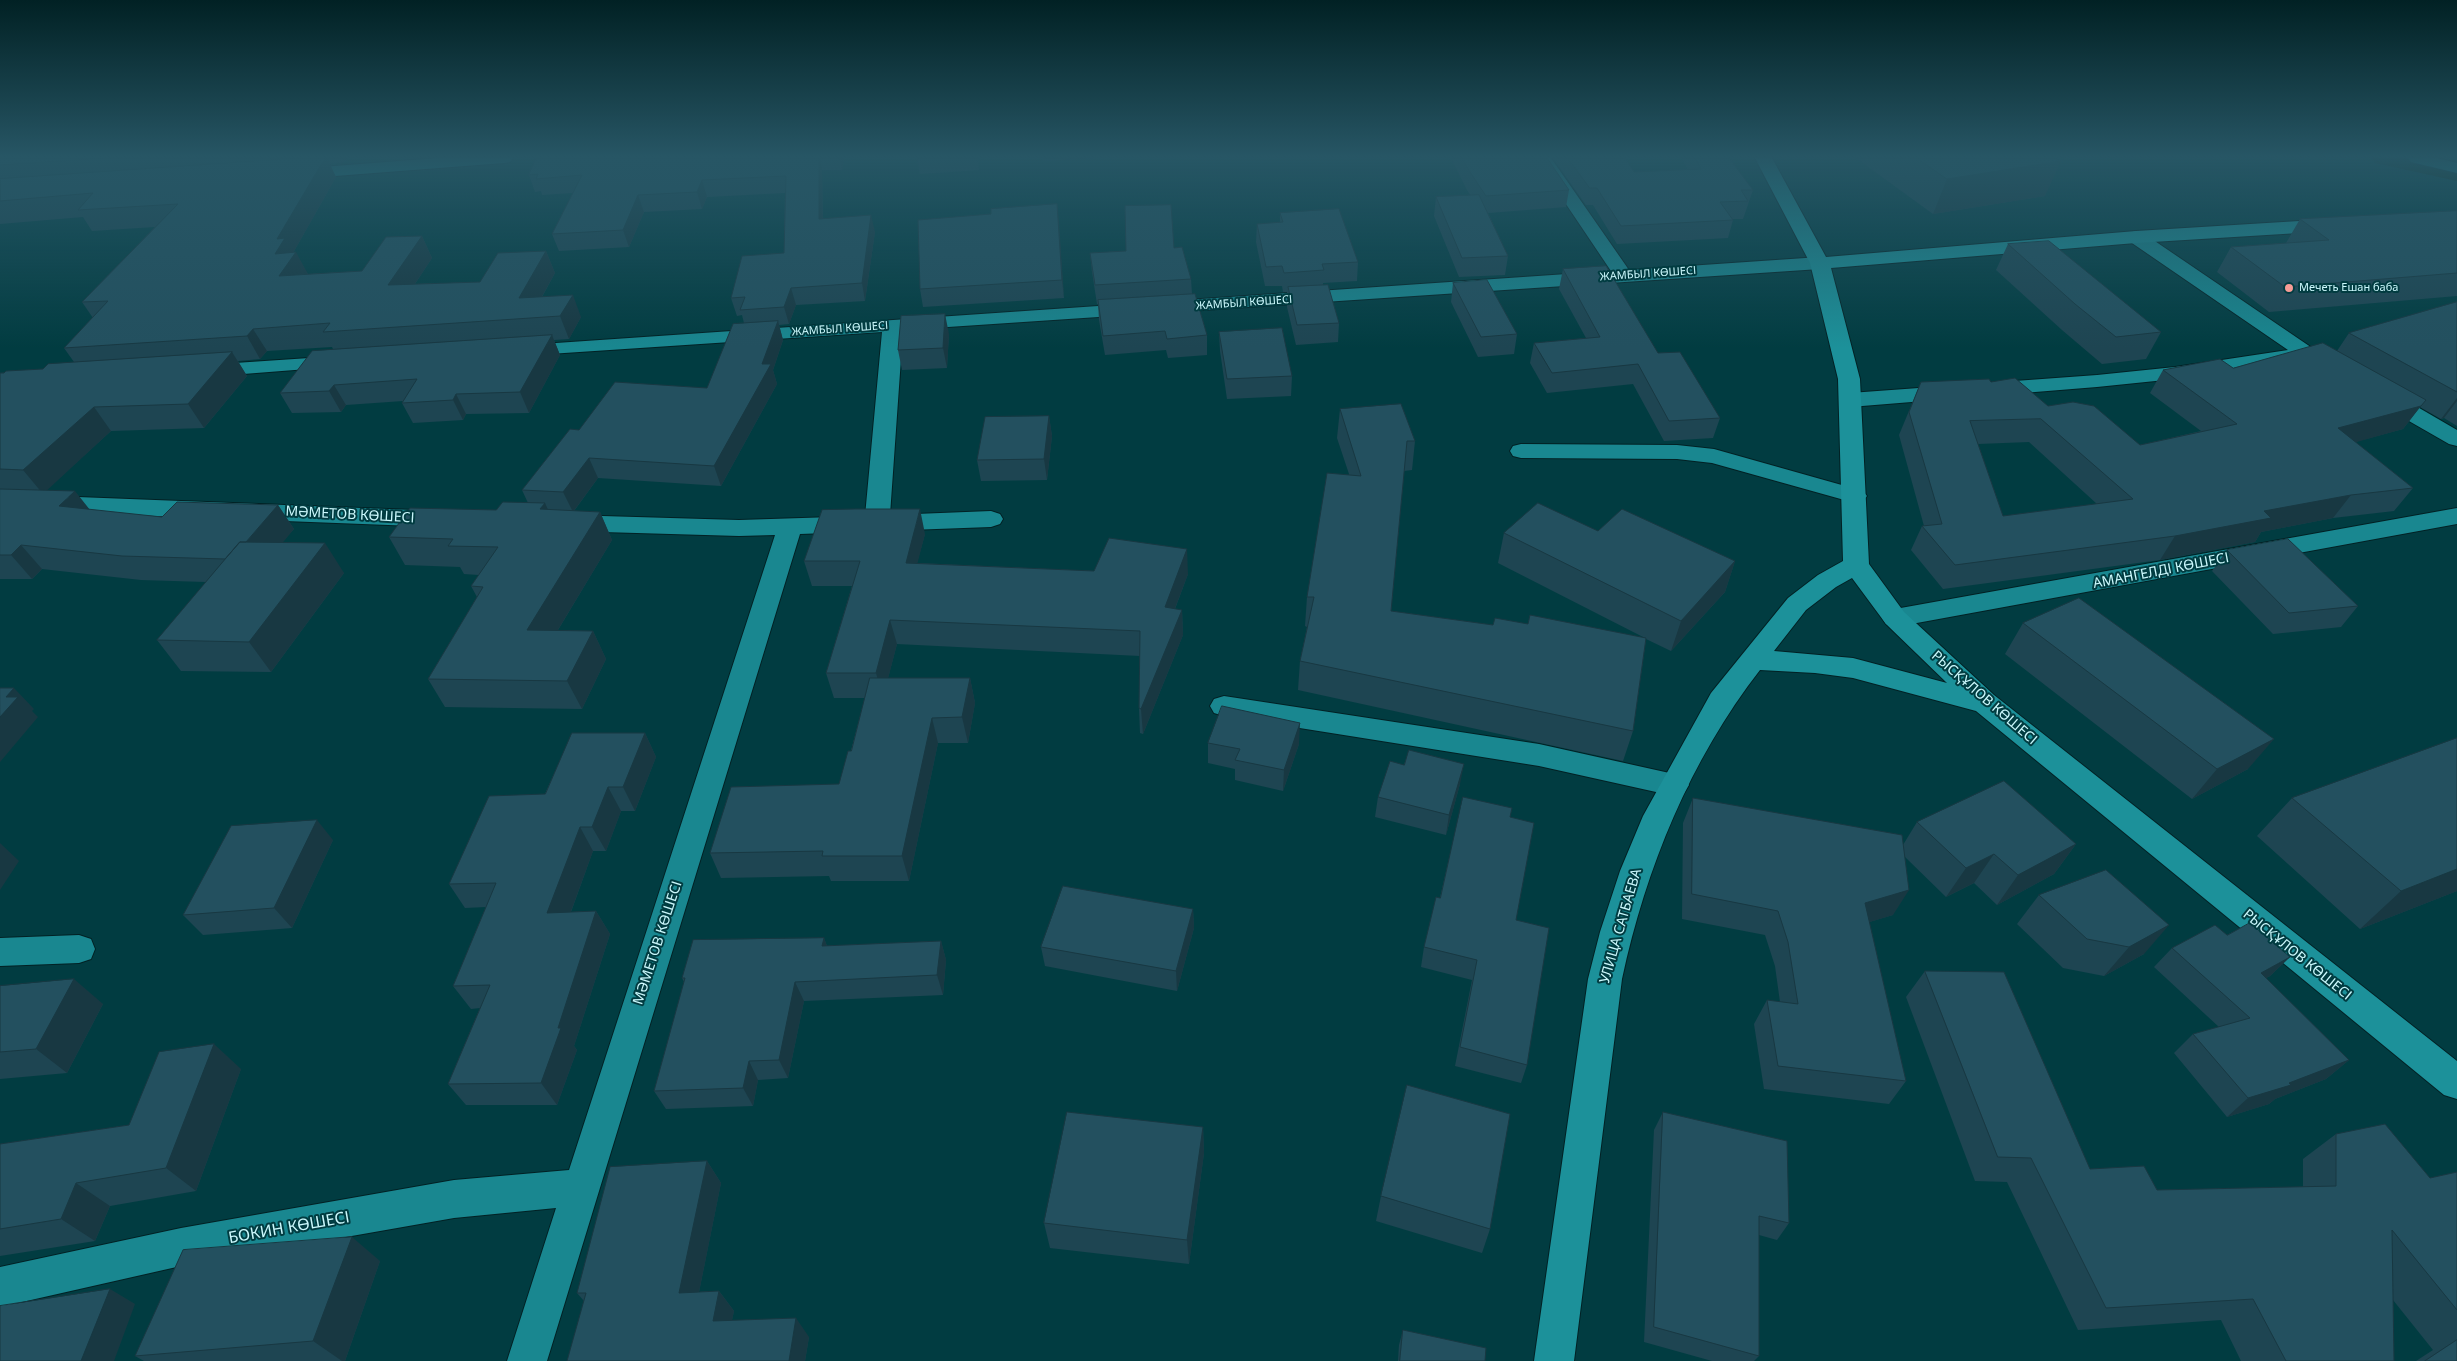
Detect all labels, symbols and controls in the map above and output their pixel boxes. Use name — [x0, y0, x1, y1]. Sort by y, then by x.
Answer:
street label: ЖАМБЫЛ КӨШЕСІ — [1599, 264, 1697, 284]
place label: Мечеть Ешан баба — [2299, 281, 2398, 295]
marker: Мечеть Ешан баба — [2283, 282, 2295, 294]
street label: ЖАМБЫЛ КӨШЕСІ — [1195, 293, 1293, 313]
street label: ЖАМБЫЛ КӨШЕСІ — [791, 319, 889, 339]
street label: МӘМЕТОВ КӨШЕСІ — [285, 503, 415, 527]
street label: АМАНГЕЛДІ КӨШЕСІ — [2092, 550, 2230, 592]
street label: РЫСҚҰЛОВ КӨШЕСІ — [1928, 648, 2040, 748]
street label: УЛИЦА САТБАЕВА — [1597, 867, 1645, 985]
street label: МӘМЕТОВ КӨШЕСІ — [630, 879, 686, 1007]
street label: РЫСҚҰЛОВ КӨШЕСІ — [2239, 906, 2355, 1004]
street label: БОКИН КӨШЕСІ — [227, 1208, 351, 1248]

